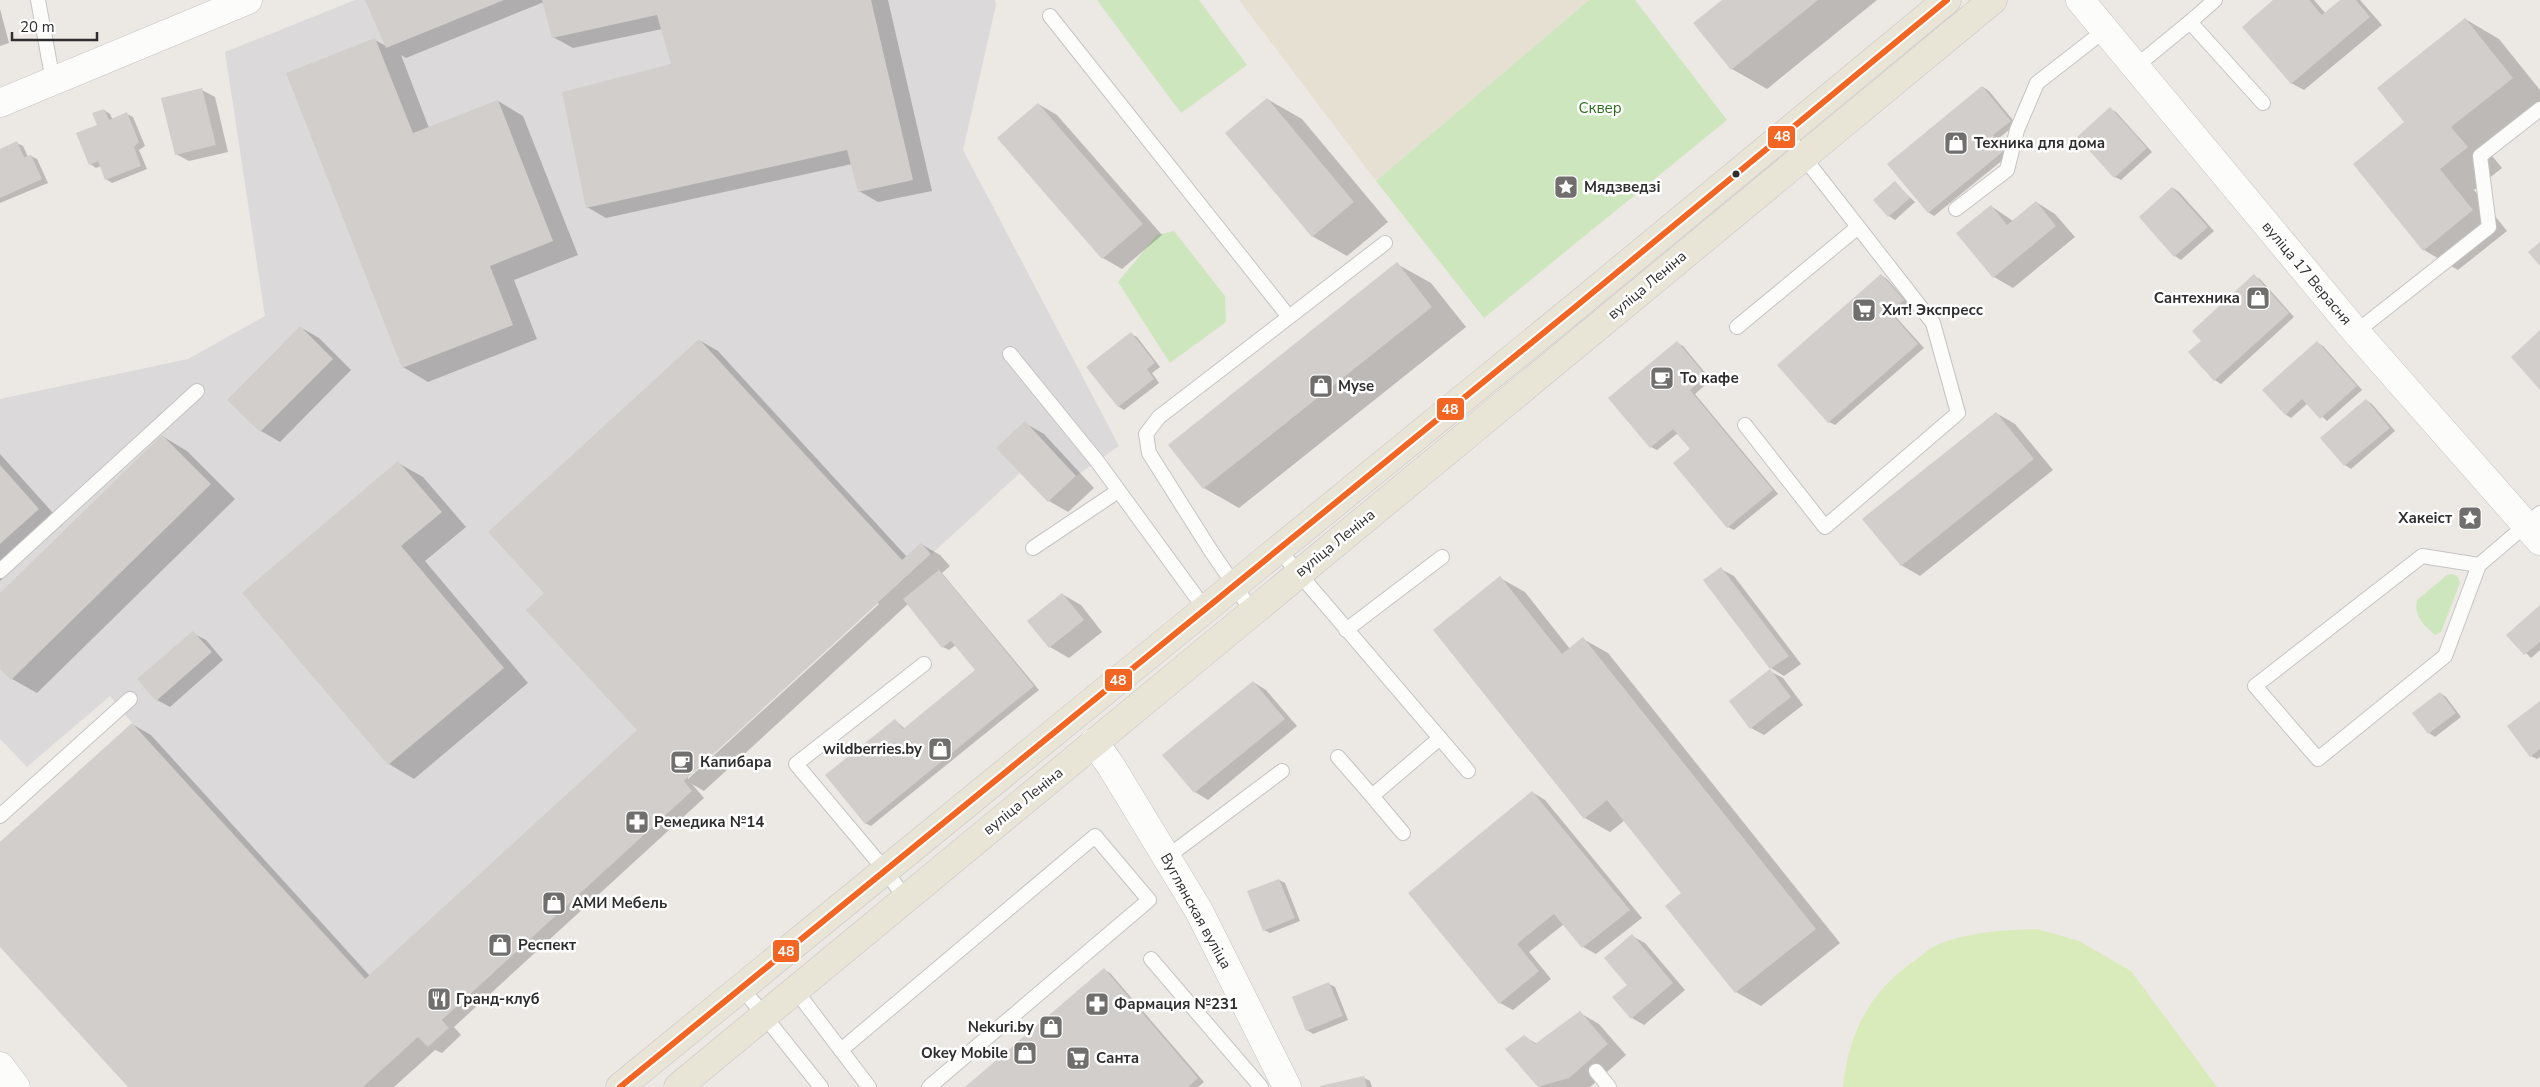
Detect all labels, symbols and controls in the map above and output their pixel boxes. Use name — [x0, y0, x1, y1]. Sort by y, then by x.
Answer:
scale bar — [12, 10, 98, 42]
text: 20 m — [20, 17, 55, 37]
park label: Сквер — [1578, 98, 1622, 118]
line badge: 48 — [1767, 125, 1796, 149]
text: 48 — [1774, 127, 1790, 146]
shop icon: Техника для дома — [1943, 130, 1969, 156]
place label: Техника для дома — [1974, 133, 2105, 153]
unlabelled marker — [1731, 169, 1741, 179]
place icon: Мядзведзі — [1553, 174, 1579, 200]
place label: Мядзведзі — [1584, 177, 1660, 197]
street label: вуліца 17 Верасня — [2258, 217, 2356, 329]
street label: вуліца Леніна — [1603, 246, 1691, 324]
shop icon: Сантехника — [2245, 285, 2271, 311]
place label: Сантехника — [2154, 288, 2240, 308]
supermarket icon: Хит! Экспресс — [1851, 297, 1877, 323]
place label: Хит! Экспресс — [1881, 300, 1983, 320]
cafe icon: То кафе — [1649, 365, 1675, 391]
place label: То кафе — [1680, 368, 1739, 388]
shop icon: Myse — [1308, 373, 1334, 399]
place label: Myse — [1338, 376, 1374, 396]
line badge: 48 — [1436, 397, 1465, 421]
text: 48 — [1442, 400, 1458, 419]
street label: вуліца Леніна — [1291, 505, 1379, 581]
place icon: Хакеіст — [2457, 505, 2483, 531]
place label: Хакеіст — [2397, 508, 2452, 528]
line badge: 48 — [1104, 668, 1133, 692]
text: 48 — [1110, 671, 1126, 690]
shop icon: wildberries.by — [927, 736, 953, 762]
place label: wildberries.by — [823, 739, 922, 759]
cafe icon: Капибара — [669, 749, 695, 775]
place label: Капибара — [700, 752, 772, 772]
street label: вуліца Леніна — [979, 763, 1067, 839]
pharmacy icon: Ремедика №14 — [624, 809, 650, 835]
place label: Ремедика №14 — [654, 812, 764, 832]
street label: Вуглянская вуліца — [1156, 849, 1236, 973]
shop icon: АМИ Мебель — [541, 890, 567, 916]
place label: АМИ Мебель — [572, 893, 667, 913]
shop icon: Респект — [487, 932, 513, 958]
place label: Респект — [518, 935, 576, 955]
line badge: 48 — [772, 939, 800, 963]
text: 48 — [778, 942, 794, 961]
restaurant icon: Гранд-клуб — [426, 986, 452, 1012]
place label: Гранд-клуб — [456, 989, 540, 1009]
pharmacy icon: Фармация №231 — [1084, 991, 1110, 1017]
place label: Фармация №231 — [1114, 994, 1238, 1014]
shop icon: Nekuri.by — [1038, 1014, 1064, 1040]
place label: Nekuri.by — [968, 1017, 1034, 1037]
shop icon: Okey Mobile — [1012, 1040, 1038, 1066]
place label: Okey Mobile — [921, 1043, 1008, 1063]
supermarket icon: Санта — [1065, 1045, 1091, 1071]
place label: Санта — [1096, 1048, 1139, 1068]

